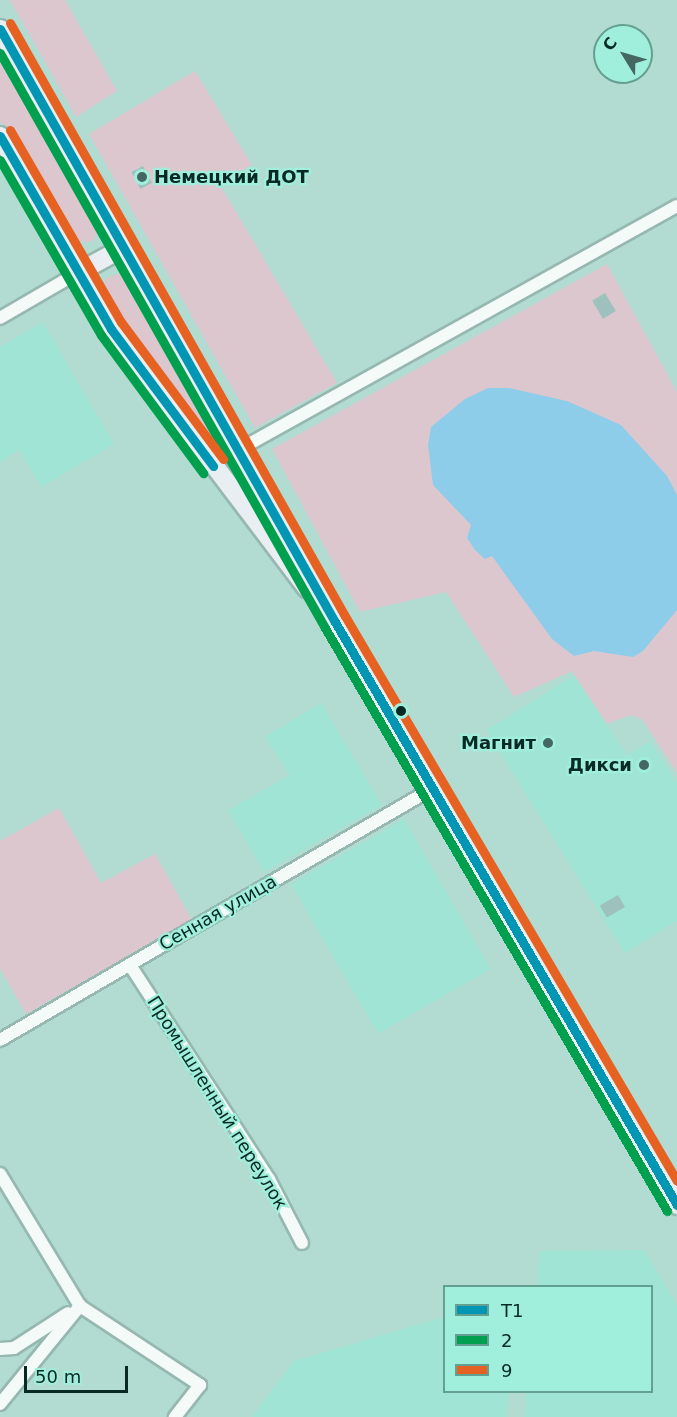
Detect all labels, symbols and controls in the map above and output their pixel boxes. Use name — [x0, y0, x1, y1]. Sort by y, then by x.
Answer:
north arrow — [593, 24, 653, 84]
text: С — [599, 34, 621, 54]
place label: Немецкий ДОТ — [154, 166, 309, 188]
marker: Немецкий ДОТ — [135, 170, 149, 184]
unlabelled marker — [395, 705, 407, 717]
place label: Магнит — [461, 732, 536, 754]
marker: Магнит — [541, 736, 555, 750]
place label: Дикси — [568, 754, 632, 776]
marker: Дикси — [637, 758, 651, 772]
street label: Сенная улица — [155, 871, 281, 955]
street label: Промышленный переулок — [142, 992, 292, 1214]
legend — [443, 1285, 653, 1393]
text: Т1 — [501, 1300, 523, 1321]
text: 2 — [501, 1330, 512, 1351]
scale bar — [27, 1354, 130, 1392]
text: 9 — [501, 1360, 512, 1381]
text: 50 m — [35, 1366, 81, 1387]

